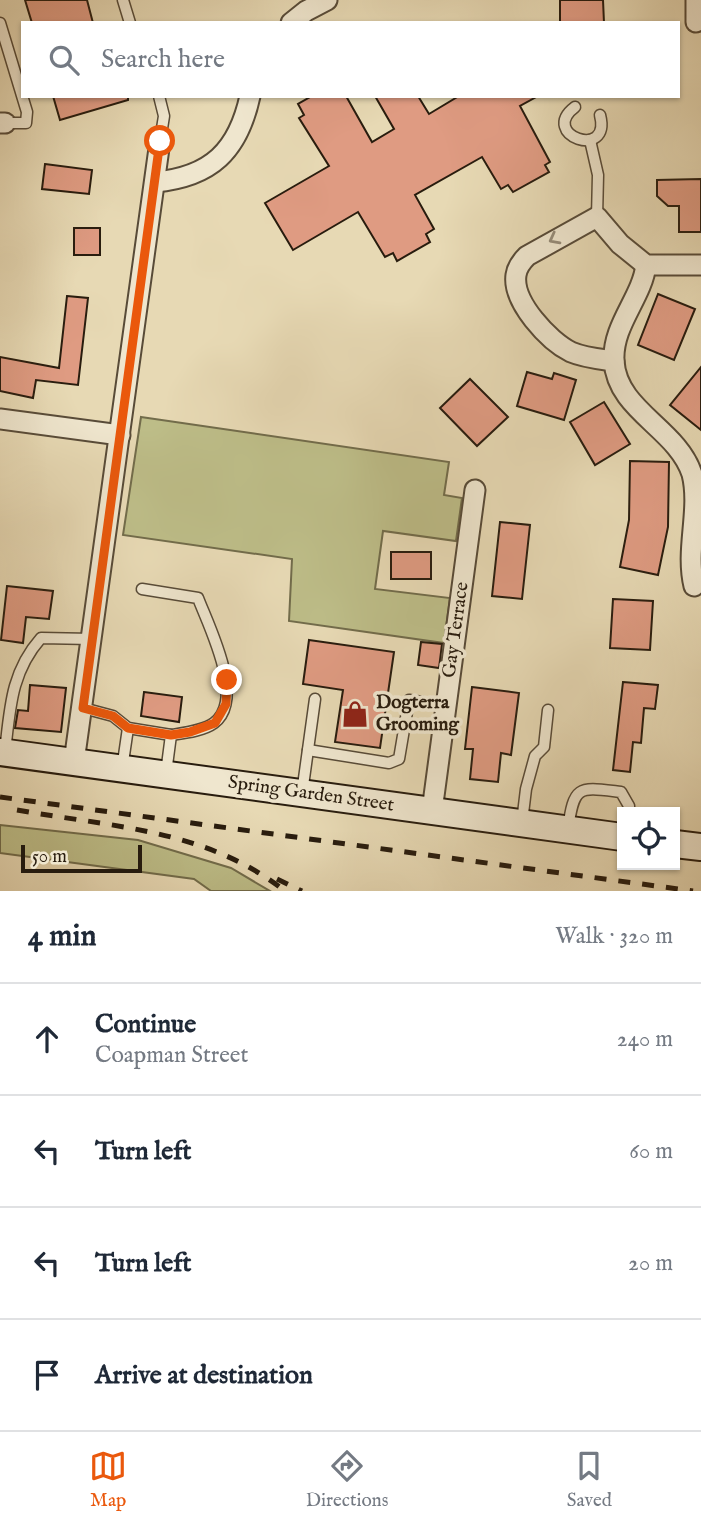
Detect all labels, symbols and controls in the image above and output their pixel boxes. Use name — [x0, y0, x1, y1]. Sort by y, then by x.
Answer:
search box — [21, 21, 680, 98]
icon: search — [45, 41, 83, 79]
text: Search here — [101, 43, 225, 76]
route start — [144, 125, 175, 156]
one-way arrow — [549, 231, 561, 244]
street label: Gay Terrace — [437, 580, 475, 679]
route end — [211, 664, 242, 695]
place label: Dogterra Grooming — [376, 691, 459, 737]
shop icon: Dogterra Grooming — [340, 699, 370, 729]
street label: Spring Garden Street — [227, 770, 396, 818]
map controls — [617, 807, 680, 870]
button: locate — [617, 807, 680, 870]
scale bar — [21, 842, 142, 874]
text: 50 m — [32, 845, 67, 869]
text: 4 min — [28, 918, 96, 956]
text: Walk · 320 m — [555, 922, 673, 951]
text: Continue — [95, 1008, 196, 1041]
icon: ahead — [28, 1020, 66, 1058]
text: 240 m — [617, 1025, 673, 1054]
text: Coapman Street — [95, 1041, 248, 1070]
icon: left — [28, 1132, 66, 1170]
text: Turn left — [95, 1135, 192, 1168]
text: 60 m — [629, 1137, 673, 1166]
icon: left — [28, 1244, 66, 1282]
text: Turn left — [95, 1247, 192, 1280]
text: 20 m — [628, 1249, 673, 1278]
icon: arrive — [28, 1356, 66, 1394]
text: Arrive at destination — [95, 1359, 313, 1392]
tab: Map — [89, 1447, 127, 1513]
tab: Directions — [306, 1447, 388, 1513]
tab: Saved — [567, 1447, 612, 1513]

